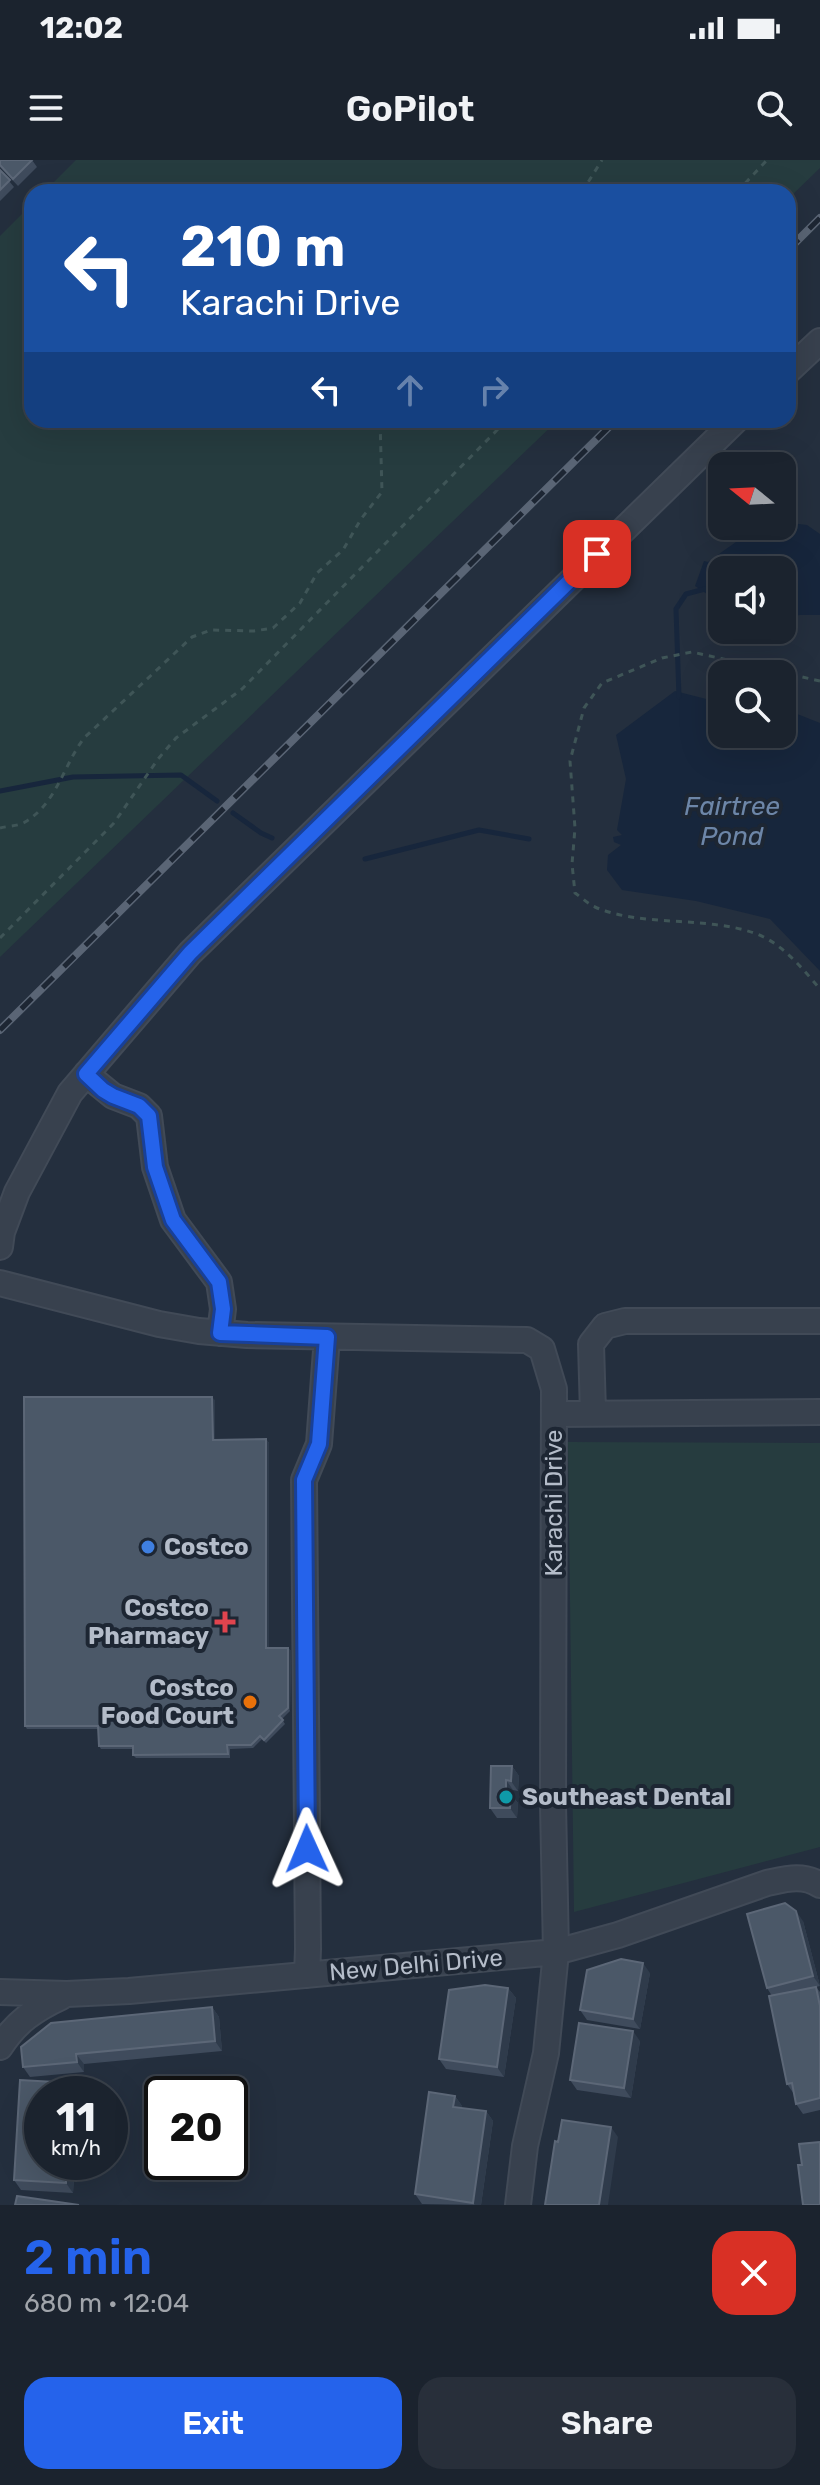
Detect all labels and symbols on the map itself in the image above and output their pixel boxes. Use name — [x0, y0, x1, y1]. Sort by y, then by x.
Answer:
north arrow — [708, 452, 796, 540]
pin — [563, 520, 631, 588]
water label: Fairtree Pond — [684, 791, 780, 852]
street label: Karachi Drive — [540, 1430, 568, 1576]
place label: Costco — [164, 1533, 249, 1561]
marker: Costco — [139, 1538, 157, 1556]
place label: Costco Pharmacy — [88, 1594, 209, 1650]
marker: Costco Pharmacy — [216, 1613, 234, 1631]
place label: Costco Food Court — [101, 1674, 234, 1730]
marker: Costco Food Court — [241, 1693, 259, 1711]
place label: Southeast Dental — [522, 1783, 732, 1811]
marker: Southeast Dental — [497, 1788, 515, 1806]
position arrow — [265, 1807, 349, 1891]
street label: New Delhi Drive — [328, 1943, 504, 1987]
speed limit sign: 20 — [144, 2076, 248, 2180]

